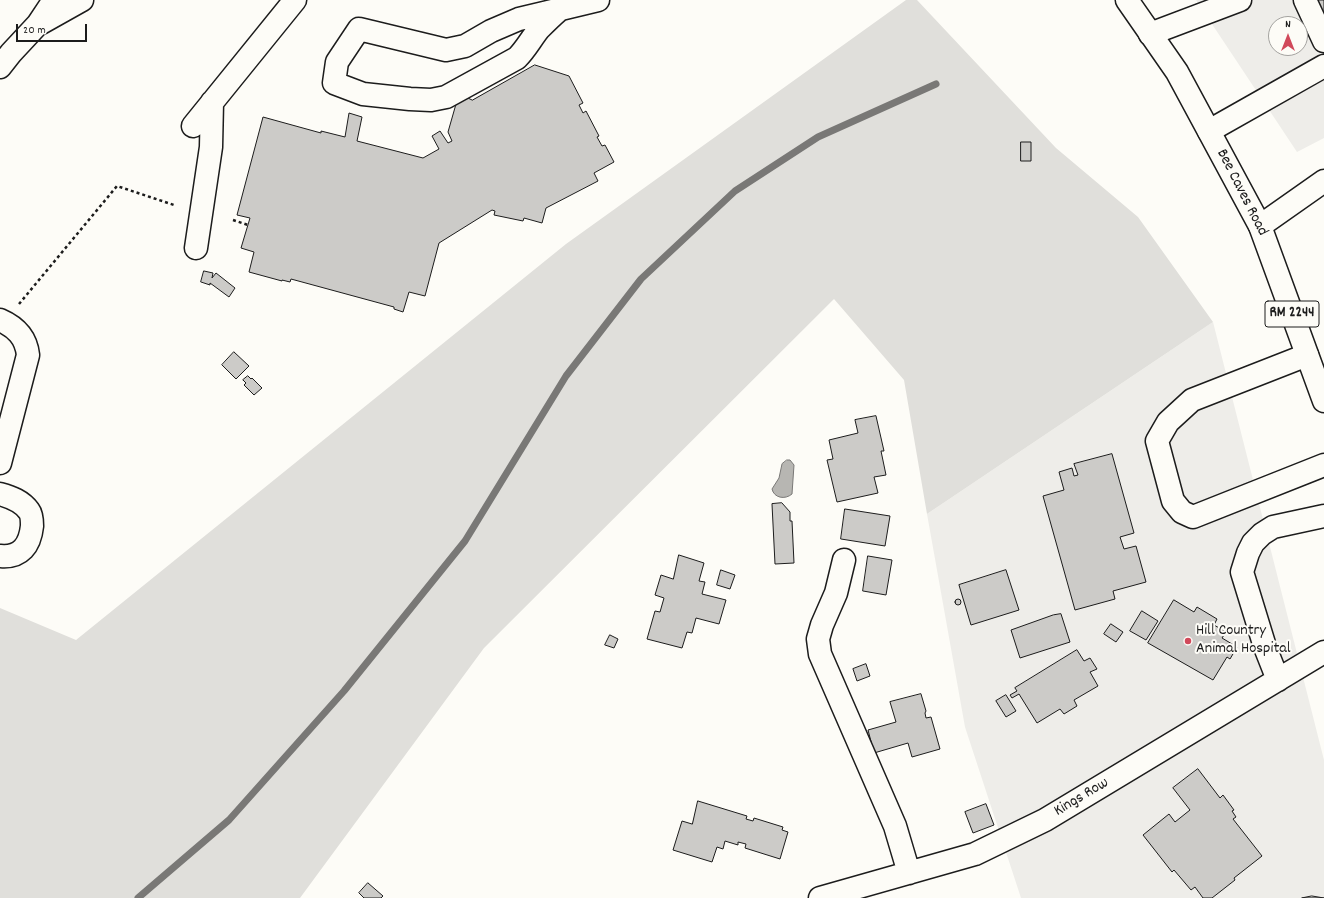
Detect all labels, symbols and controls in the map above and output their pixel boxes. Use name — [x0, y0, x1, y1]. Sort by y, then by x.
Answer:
scale bar — [18, 16, 89, 42]
north arrow — [1268, 16, 1308, 56]
text: N — [1285, 17, 1291, 33]
text: 20 m — [23, 22, 46, 39]
street label: Bee Caves Road — [1211, 146, 1271, 240]
road number: RM 2244 — [1265, 301, 1319, 327]
place label: Hill Country Animal Hospital — [1196, 622, 1291, 660]
marker: Hill Country Animal Hospital — [1183, 636, 1193, 646]
street label: Kings Row — [1051, 774, 1113, 822]

